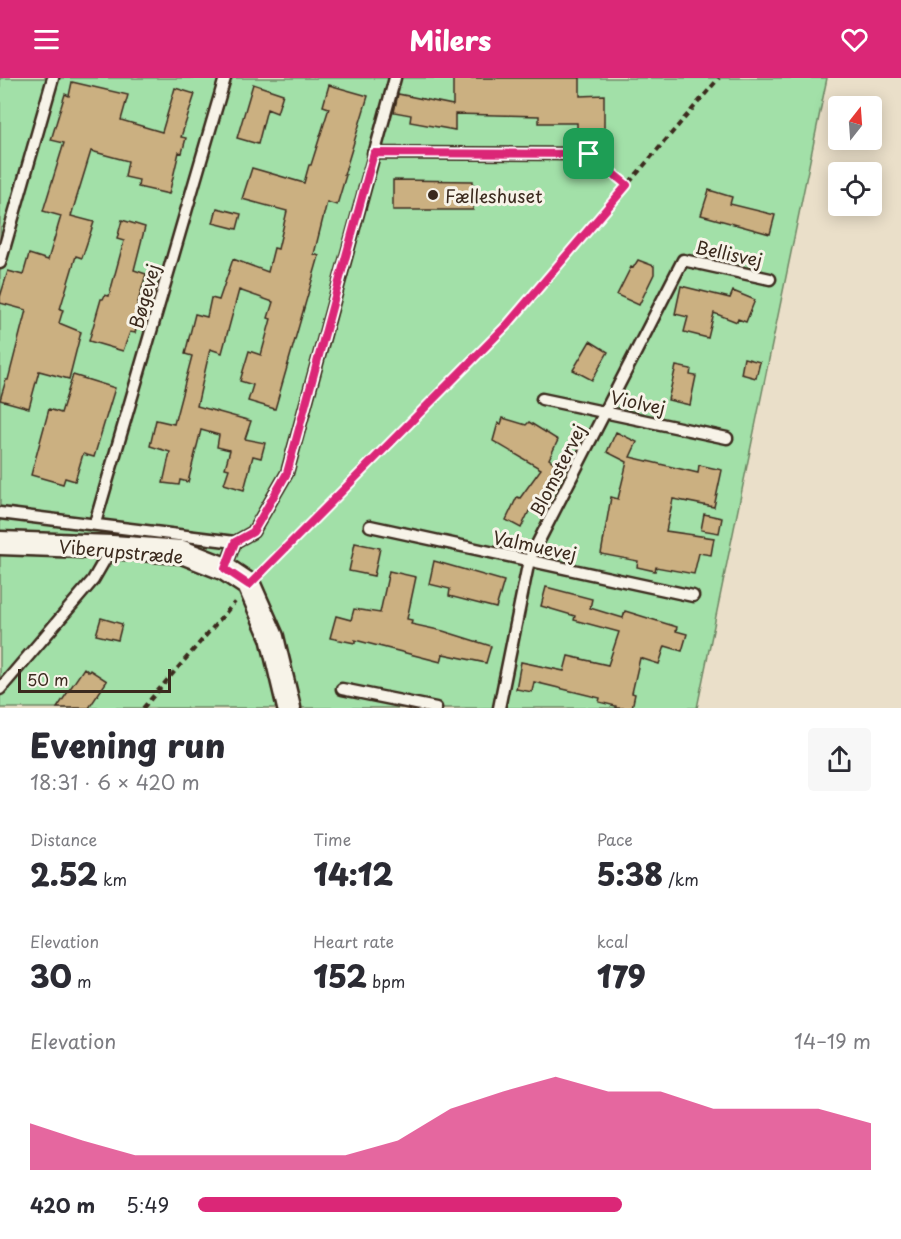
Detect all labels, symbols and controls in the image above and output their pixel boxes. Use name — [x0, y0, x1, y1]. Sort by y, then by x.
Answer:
text: Milers — [410, 19, 491, 60]
icon: menu — [30, 23, 63, 56]
icon: heart — [838, 23, 871, 56]
north arrow — [828, 96, 882, 150]
map controls — [828, 96, 882, 216]
pin — [563, 128, 614, 179]
icon: arrive — [572, 137, 605, 170]
button: locate — [828, 162, 882, 216]
place label: Fælleshuset — [445, 182, 543, 209]
marker: Fælleshuset — [426, 188, 440, 202]
street label: Bellisvej — [693, 233, 765, 273]
street label: Bøgevej — [122, 261, 166, 331]
street label: Violvej — [608, 383, 668, 421]
street label: Blomstervej — [522, 419, 592, 521]
street label: Valmuevej — [491, 523, 579, 567]
street label: Viberupstræde — [58, 532, 184, 570]
scale bar — [18, 666, 171, 694]
text: 50 m — [27, 667, 68, 691]
text: Evening run — [30, 719, 225, 769]
button: share — [808, 728, 871, 791]
text: 18:31 · 6 × 420 m — [30, 767, 200, 797]
text: Distance — [30, 827, 97, 851]
text: Time — [313, 827, 351, 851]
text: Pace — [597, 827, 633, 851]
text: 2.52 — [30, 851, 98, 896]
text: 14:12 — [313, 851, 393, 896]
text: 5:38 — [597, 851, 663, 896]
text: km — [98, 867, 127, 891]
text: /km — [663, 867, 699, 891]
text: Elevation — [30, 929, 99, 953]
text: Heart rate — [313, 929, 394, 953]
text: kcal — [597, 929, 629, 953]
text: 30 — [30, 953, 72, 998]
text: 152 — [313, 953, 367, 998]
text: 179 — [597, 953, 646, 998]
text: m — [72, 969, 92, 993]
text: bpm — [367, 969, 405, 993]
text: Elevation — [30, 1026, 116, 1056]
text: 14–19 m — [794, 1026, 871, 1056]
text: 420 m — [30, 1190, 95, 1220]
text: 5:49 — [126, 1190, 169, 1220]

